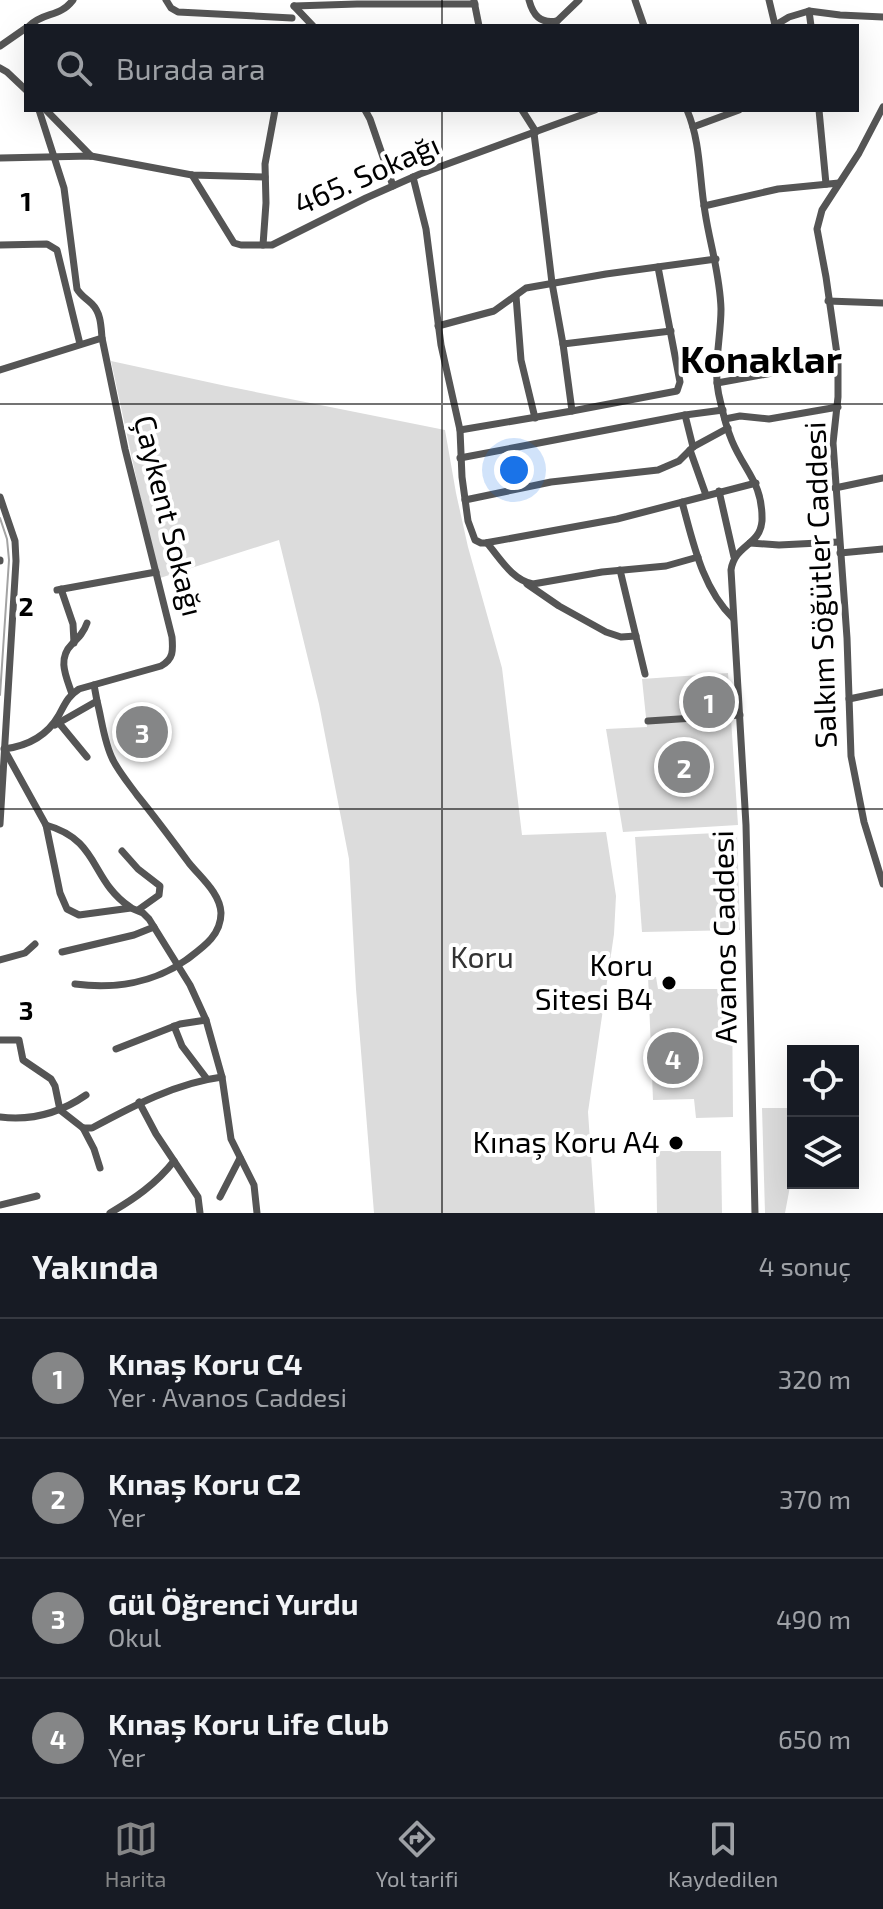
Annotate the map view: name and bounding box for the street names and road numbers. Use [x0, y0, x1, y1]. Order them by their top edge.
street label: 465. Sokağı [288, 125, 444, 221]
street label: Çaykent Sokağı [127, 411, 212, 620]
street label: Salkım Söğütler Caddesi [795, 421, 843, 749]
street label: Avanos Caddesi [703, 830, 743, 1044]

